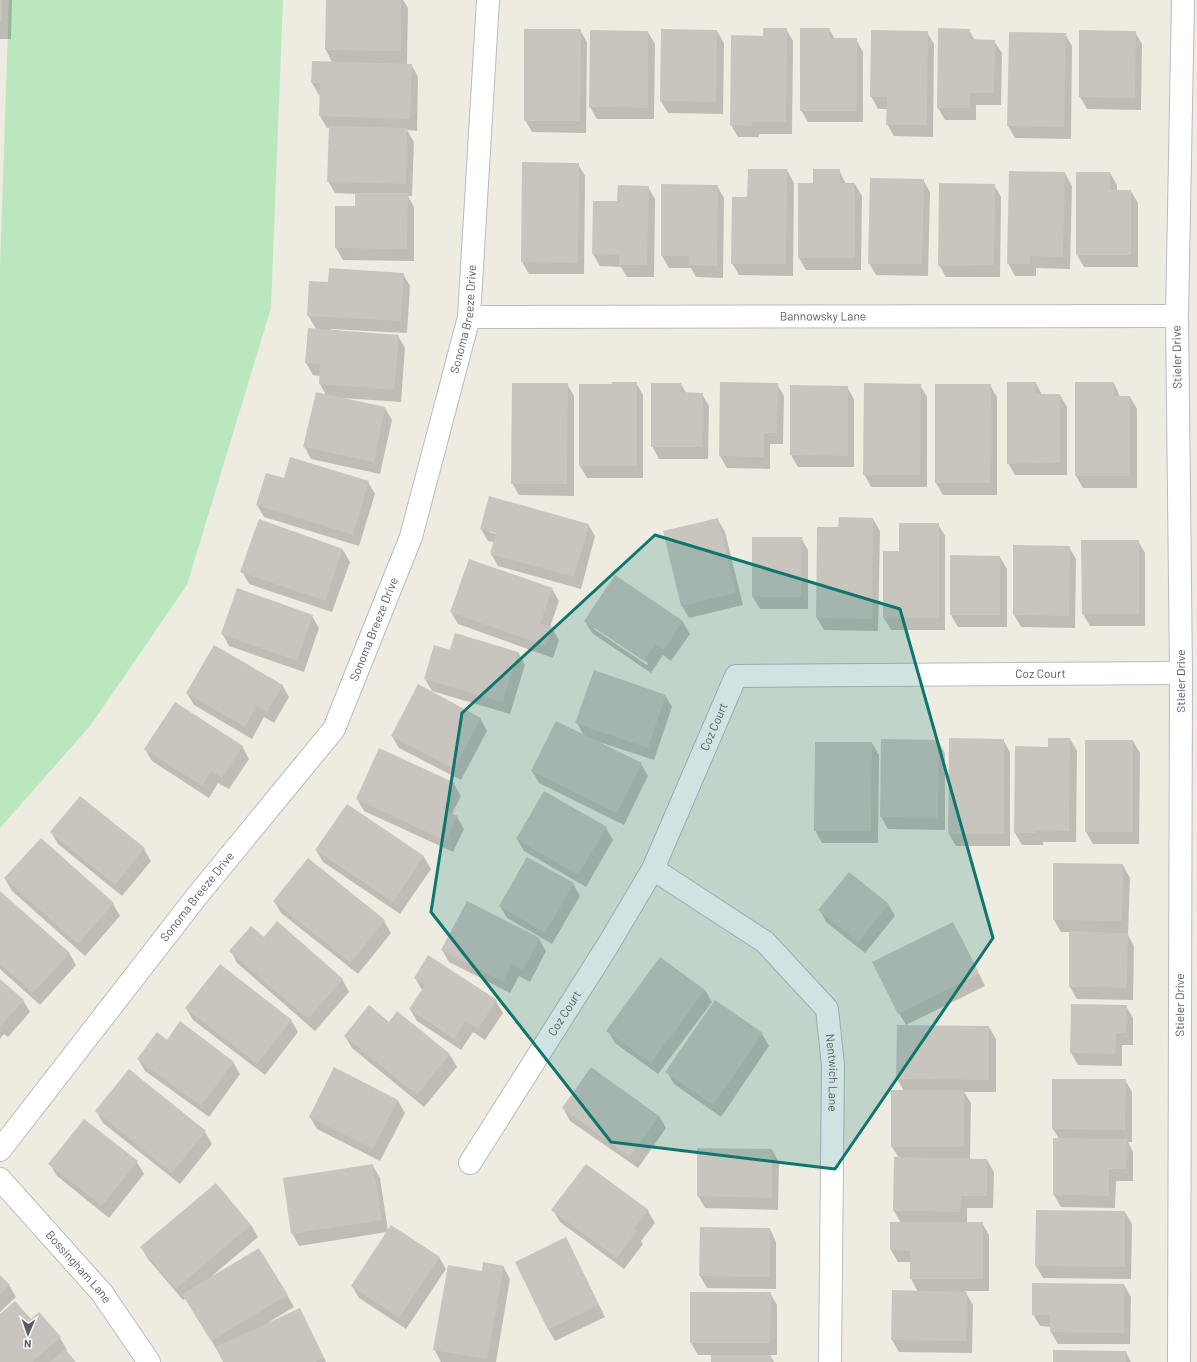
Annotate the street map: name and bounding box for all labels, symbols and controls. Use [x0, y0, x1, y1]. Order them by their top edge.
street label: Sonoma Breeze Drive [446, 264, 478, 375]
street label: Bannowsky Lane [780, 308, 866, 323]
street label: Stieler Drive [1168, 325, 1184, 389]
street label: Sonoma Breeze Drive [346, 575, 400, 683]
street label: Stieler Drive [1173, 649, 1187, 713]
street label: Coz Court [1015, 666, 1066, 680]
street label: Coz Court [697, 700, 730, 753]
street label: Sonoma Breeze Drive [157, 849, 236, 944]
street label: Stieler Drive [1172, 973, 1186, 1037]
street label: Coz Court [544, 988, 583, 1038]
street label: Nentwich Lane [824, 1033, 841, 1112]
street label: Bossingham Lane [43, 1227, 115, 1306]
north arrow [8, 1314, 48, 1354]
text: N [24, 1338, 32, 1351]

